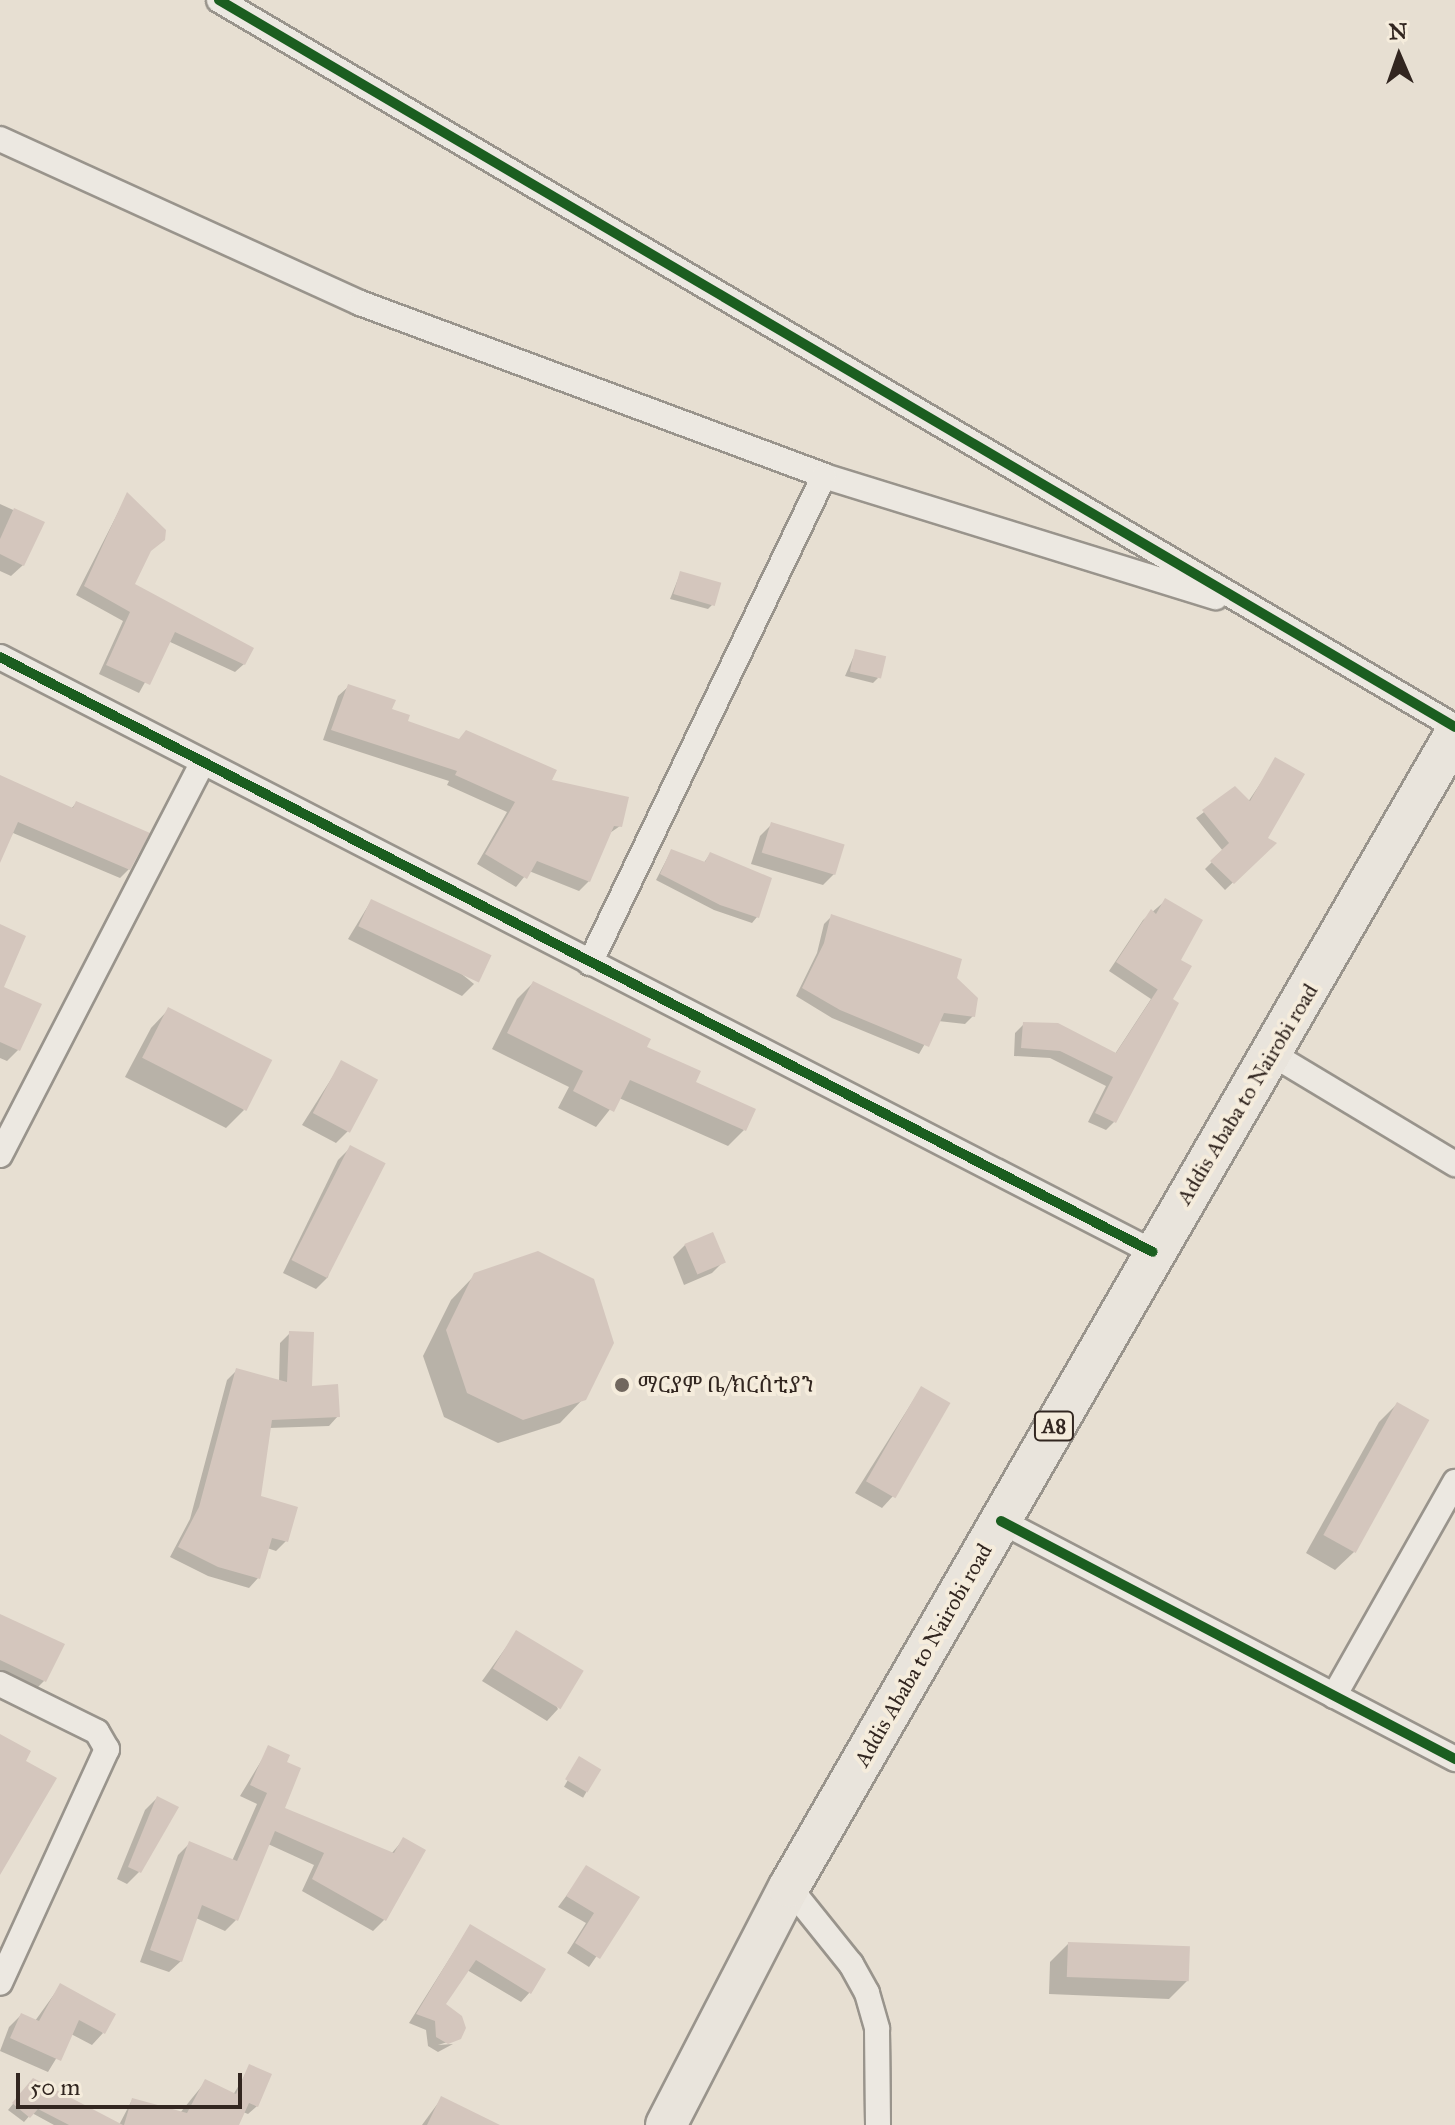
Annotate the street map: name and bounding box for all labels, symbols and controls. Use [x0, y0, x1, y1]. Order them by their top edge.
north arrow [1359, 16, 1439, 96]
text: N [1388, 18, 1408, 45]
street label: Addis Ababa to Nairobi road [1171, 979, 1323, 1209]
place label: ማርያም ቤ/ክርስቲያን [638, 1372, 814, 1398]
marker: ማርያም ቤ/ክርስቲያን [613, 1376, 631, 1394]
road number: A8 [1032, 1410, 1076, 1442]
street label: Addis Ababa to Nairobi road [848, 1539, 998, 1771]
scale bar [20, 2057, 246, 2107]
text: 50 m [30, 2072, 80, 2102]

